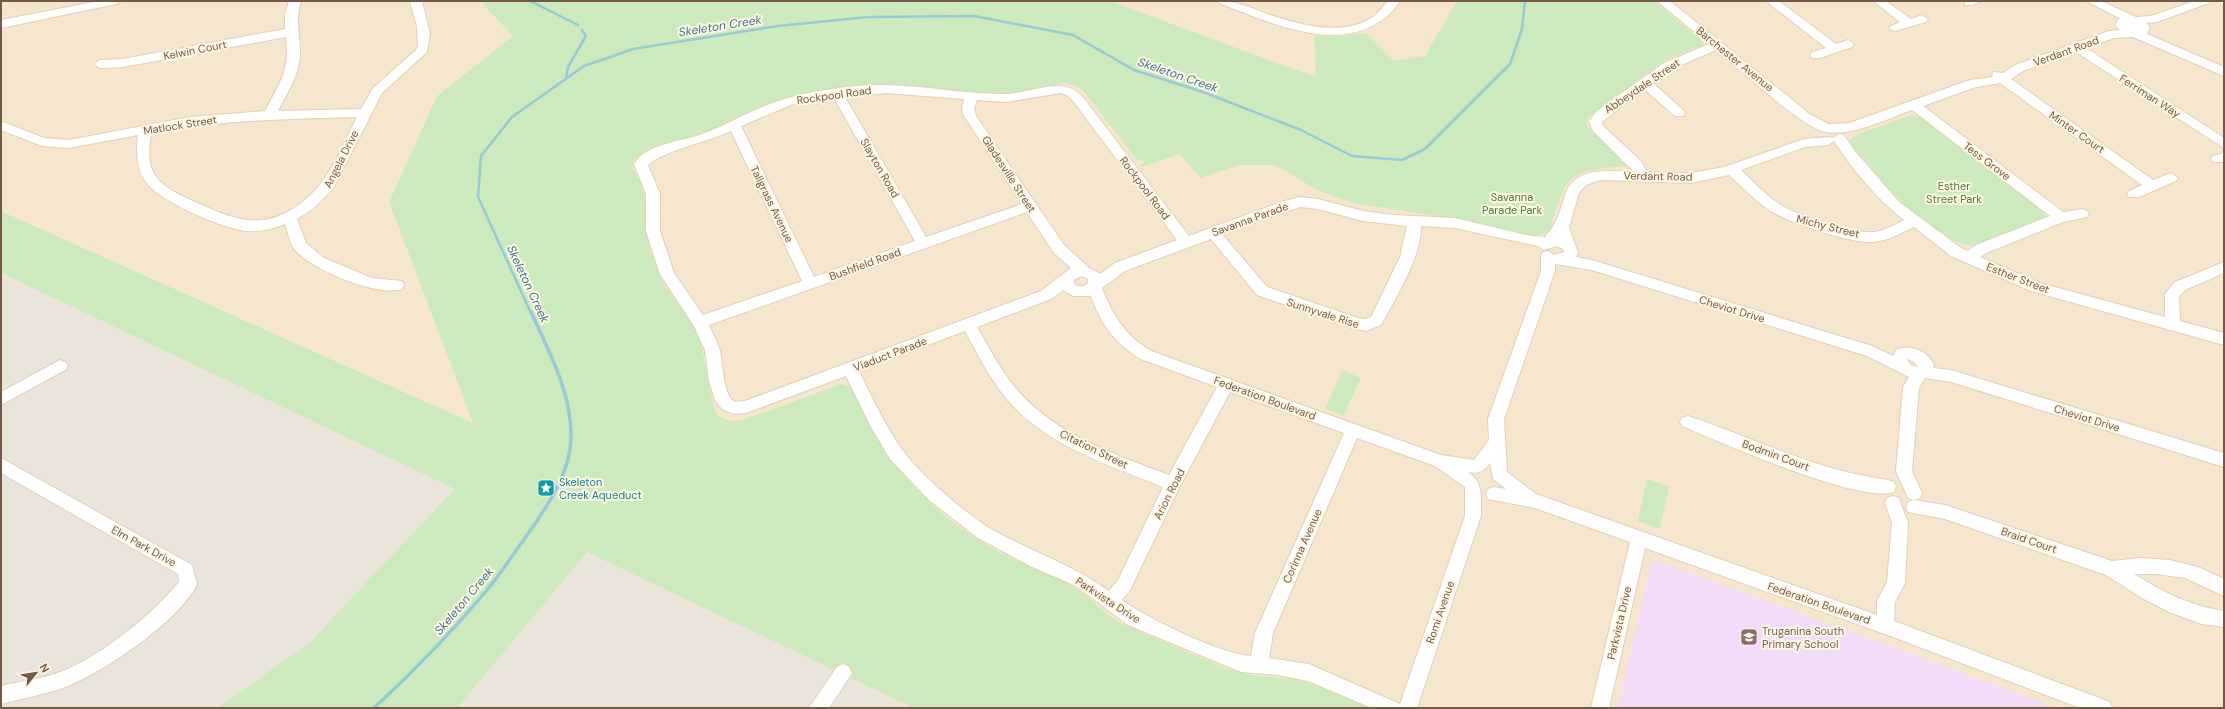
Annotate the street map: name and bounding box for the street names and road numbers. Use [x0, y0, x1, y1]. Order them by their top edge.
street label: Barchester Avenue [1694, 24, 1776, 94]
street label: Verdant Road [2031, 33, 2101, 69]
street label: Kelwin Court [162, 37, 228, 63]
street label: Abbeydale Street [1601, 55, 1683, 117]
street label: Ferriman Way [2117, 71, 2183, 121]
street label: Rockpool Road [796, 83, 872, 107]
street label: Minter Court [2046, 108, 2108, 156]
street label: Matlock Street [142, 112, 218, 138]
street label: Angela Drive [320, 128, 362, 190]
street label: Gladesville Street [979, 133, 1039, 215]
street label: Slayton Road [857, 136, 903, 200]
street label: Tess Grove [1961, 139, 2013, 183]
street label: Rockpool Road [1117, 154, 1173, 222]
street label: Tallgrass Avenue [747, 163, 797, 245]
street label: Verdant Road [1623, 168, 1693, 184]
street label: Savanna Parade [1210, 199, 1290, 239]
street label: Michy Street [1795, 211, 1861, 241]
street label: Bushfield Road [827, 245, 903, 283]
street label: Esther Street [1984, 260, 2052, 296]
street label: Cheviot Drive [1697, 292, 1767, 326]
street label: Sunnyvale Rise [1285, 295, 1361, 331]
street label: Viaduct Parade [851, 334, 929, 374]
street label: Federation Boulevard [1212, 373, 1318, 423]
street label: Cheviot Drive [2052, 401, 2122, 435]
street label: Citation Street [1057, 426, 1131, 472]
street label: Bodmin Court [1740, 436, 1812, 474]
street label: Arion Road [1150, 466, 1188, 522]
street label: Corinna Avenue [1279, 507, 1325, 585]
street label: Elm Park Drive [109, 522, 179, 570]
street label: Braid Court [1999, 524, 2059, 556]
street label: Parkvista Drive [1073, 574, 1143, 626]
street label: Romi Avenue [1423, 579, 1457, 645]
street label: Federation Boulevard [1766, 579, 1872, 627]
street label: Parkvista Drive [1604, 585, 1634, 661]

